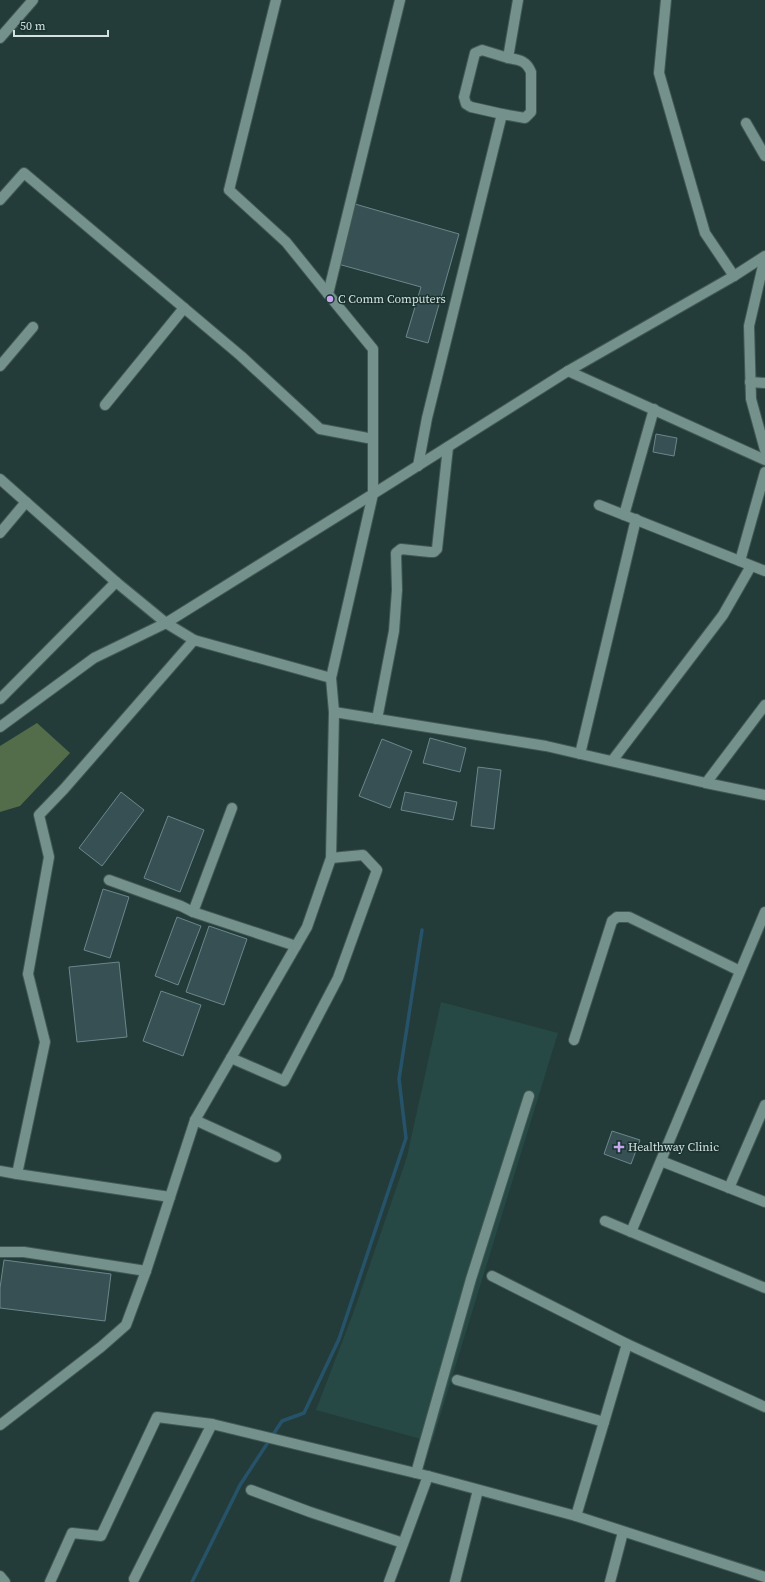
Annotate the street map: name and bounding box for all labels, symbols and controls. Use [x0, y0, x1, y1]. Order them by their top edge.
scale bar [14, 12, 108, 38]
text: 50 m [20, 18, 46, 34]
place label: C Comm Computers [338, 291, 446, 307]
marker: C Comm Computers [325, 294, 335, 304]
place label: Healthway Clinic [628, 1139, 719, 1155]
marker: Healthway Clinic [613, 1141, 625, 1153]

